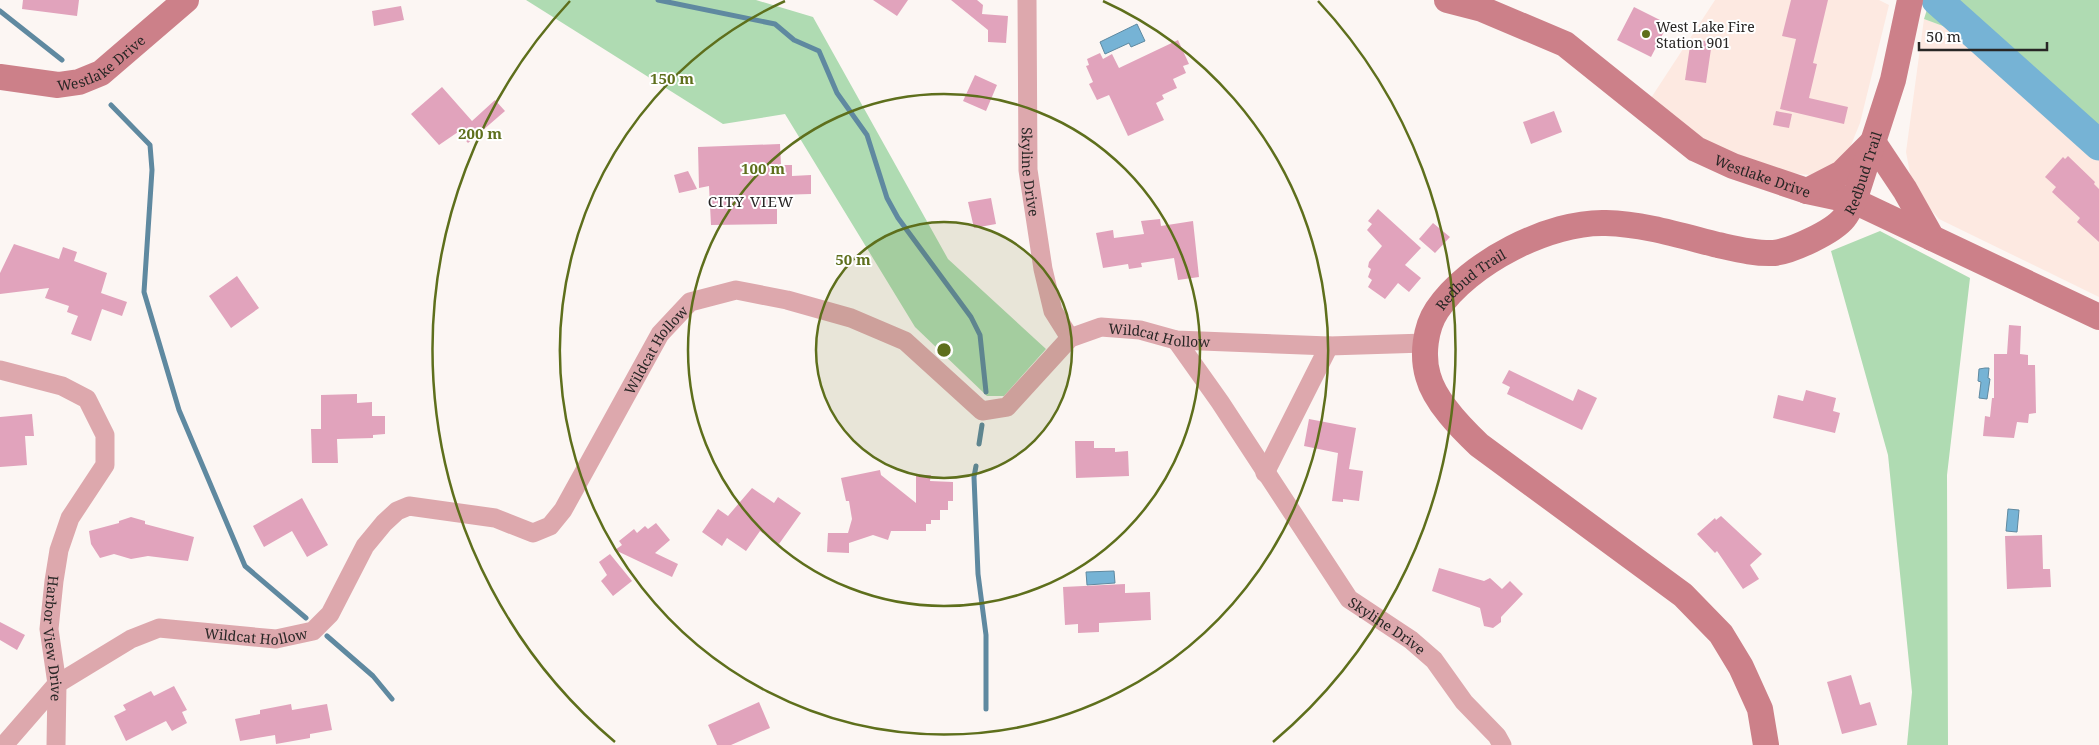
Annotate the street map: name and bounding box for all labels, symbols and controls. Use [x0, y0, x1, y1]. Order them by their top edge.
place label: West Lake Fire Station 901 [1656, 17, 1755, 52]
scale bar [1919, 20, 2046, 52]
text: 50 m [1926, 26, 1961, 46]
marker: West Lake Fire Station 901 [1640, 28, 1652, 40]
street label: Westlake Drive [56, 30, 149, 95]
text: 150 m [650, 68, 694, 88]
text: 200 m [458, 123, 502, 143]
street label: Skyline Drive [1018, 127, 1044, 218]
street label: Redbud Trail [1839, 128, 1886, 218]
street label: Westlake Drive [1712, 149, 1813, 201]
text: 100 m [741, 158, 785, 178]
district label: CITY VIEW [708, 191, 794, 211]
street label: Redbud Trail [1431, 244, 1509, 314]
text: 50 m [835, 249, 871, 269]
street label: Wildcat Hollow [619, 300, 692, 398]
street label: Wildcat Hollow [1108, 318, 1212, 351]
centre of rings [935, 341, 953, 359]
street label: Harbor View Drive [39, 575, 67, 701]
street label: Skyline Drive [1345, 592, 1430, 658]
street label: Wildcat Hollow [204, 623, 310, 649]

